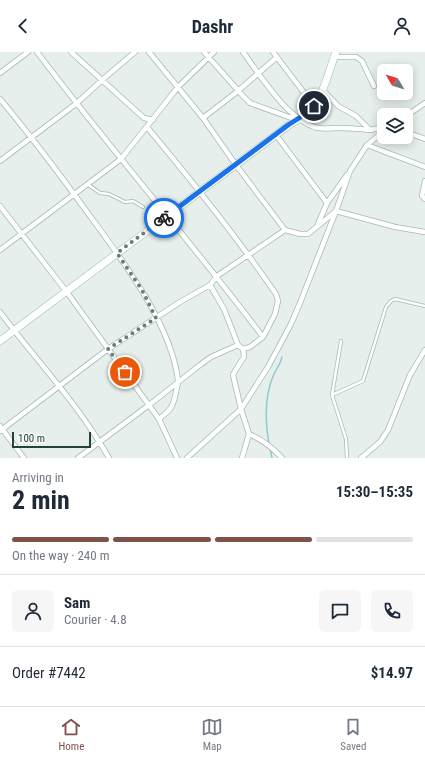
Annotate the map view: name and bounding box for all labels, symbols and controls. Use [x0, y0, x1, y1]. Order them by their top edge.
icon: back [12, 15, 34, 37]
icon: person [391, 15, 413, 37]
text: Dashr [192, 16, 233, 37]
north arrow [377, 64, 413, 100]
map controls [377, 64, 413, 144]
pin [297, 89, 331, 123]
icon: home [303, 95, 325, 117]
button: layers [377, 108, 413, 144]
courier [144, 198, 184, 238]
icon: bike [153, 207, 175, 229]
pin [108, 355, 142, 389]
icon: bag [114, 361, 136, 383]
scale bar [12, 430, 91, 449]
text: 100 m [18, 432, 45, 445]
text: Arriving in [12, 470, 64, 485]
text: 15:30–15:35 [336, 483, 413, 501]
text: 2 min [12, 485, 70, 515]
text: On the way · 240 m [12, 548, 109, 563]
button: person [12, 590, 54, 632]
button: chat [319, 590, 361, 632]
button: phone [371, 590, 413, 632]
text: Sam [64, 594, 90, 612]
text: Courier · 4.8 [64, 612, 127, 627]
text: Order #7442 [12, 664, 86, 682]
text: $14.97 [371, 664, 413, 682]
tab: Home [59, 716, 84, 753]
tab: Map [201, 716, 223, 753]
tab: Saved [340, 716, 366, 753]

